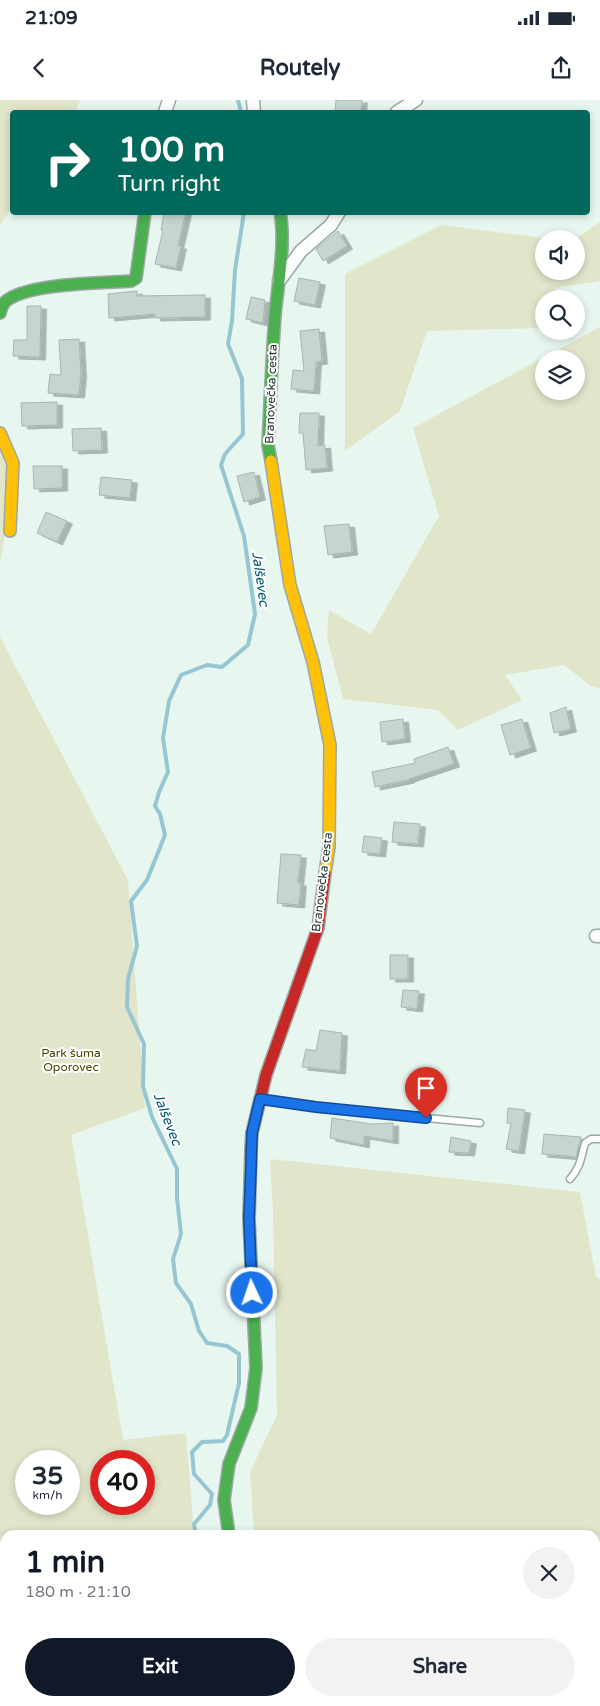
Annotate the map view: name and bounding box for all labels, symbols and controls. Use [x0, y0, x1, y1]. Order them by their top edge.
text: 21:09 [25, 7, 78, 29]
icon: back [25, 54, 53, 82]
icon: share [547, 54, 575, 82]
text: Routely [260, 55, 340, 81]
text: 100 m [118, 129, 225, 171]
icon: right [35, 130, 100, 195]
text: Turn right [118, 171, 220, 197]
map controls [535, 230, 585, 400]
button: sound [535, 230, 585, 280]
button: search [535, 290, 585, 340]
street label: Branovečka cesta [262, 344, 280, 444]
button: layers [535, 350, 585, 400]
water label: Jalševec [248, 551, 273, 609]
street label: Branovečka cesta [309, 832, 335, 932]
park label: Park šuma Oporovec [41, 1046, 101, 1074]
pin [405, 1067, 447, 1118]
icon: arrive [412, 1074, 440, 1102]
water label: Jalševec [150, 1090, 186, 1149]
position arrow [225, 1266, 277, 1318]
speed limit sign: 40 [90, 1450, 155, 1515]
text: 35 [32, 1461, 63, 1491]
text: km/h [32, 1488, 63, 1502]
text: 1 min [25, 1544, 105, 1581]
button: close [523, 1547, 575, 1599]
text: 180 m · 21:10 [25, 1582, 131, 1602]
button: Exit [25, 1638, 295, 1696]
button: Share [305, 1638, 575, 1696]

